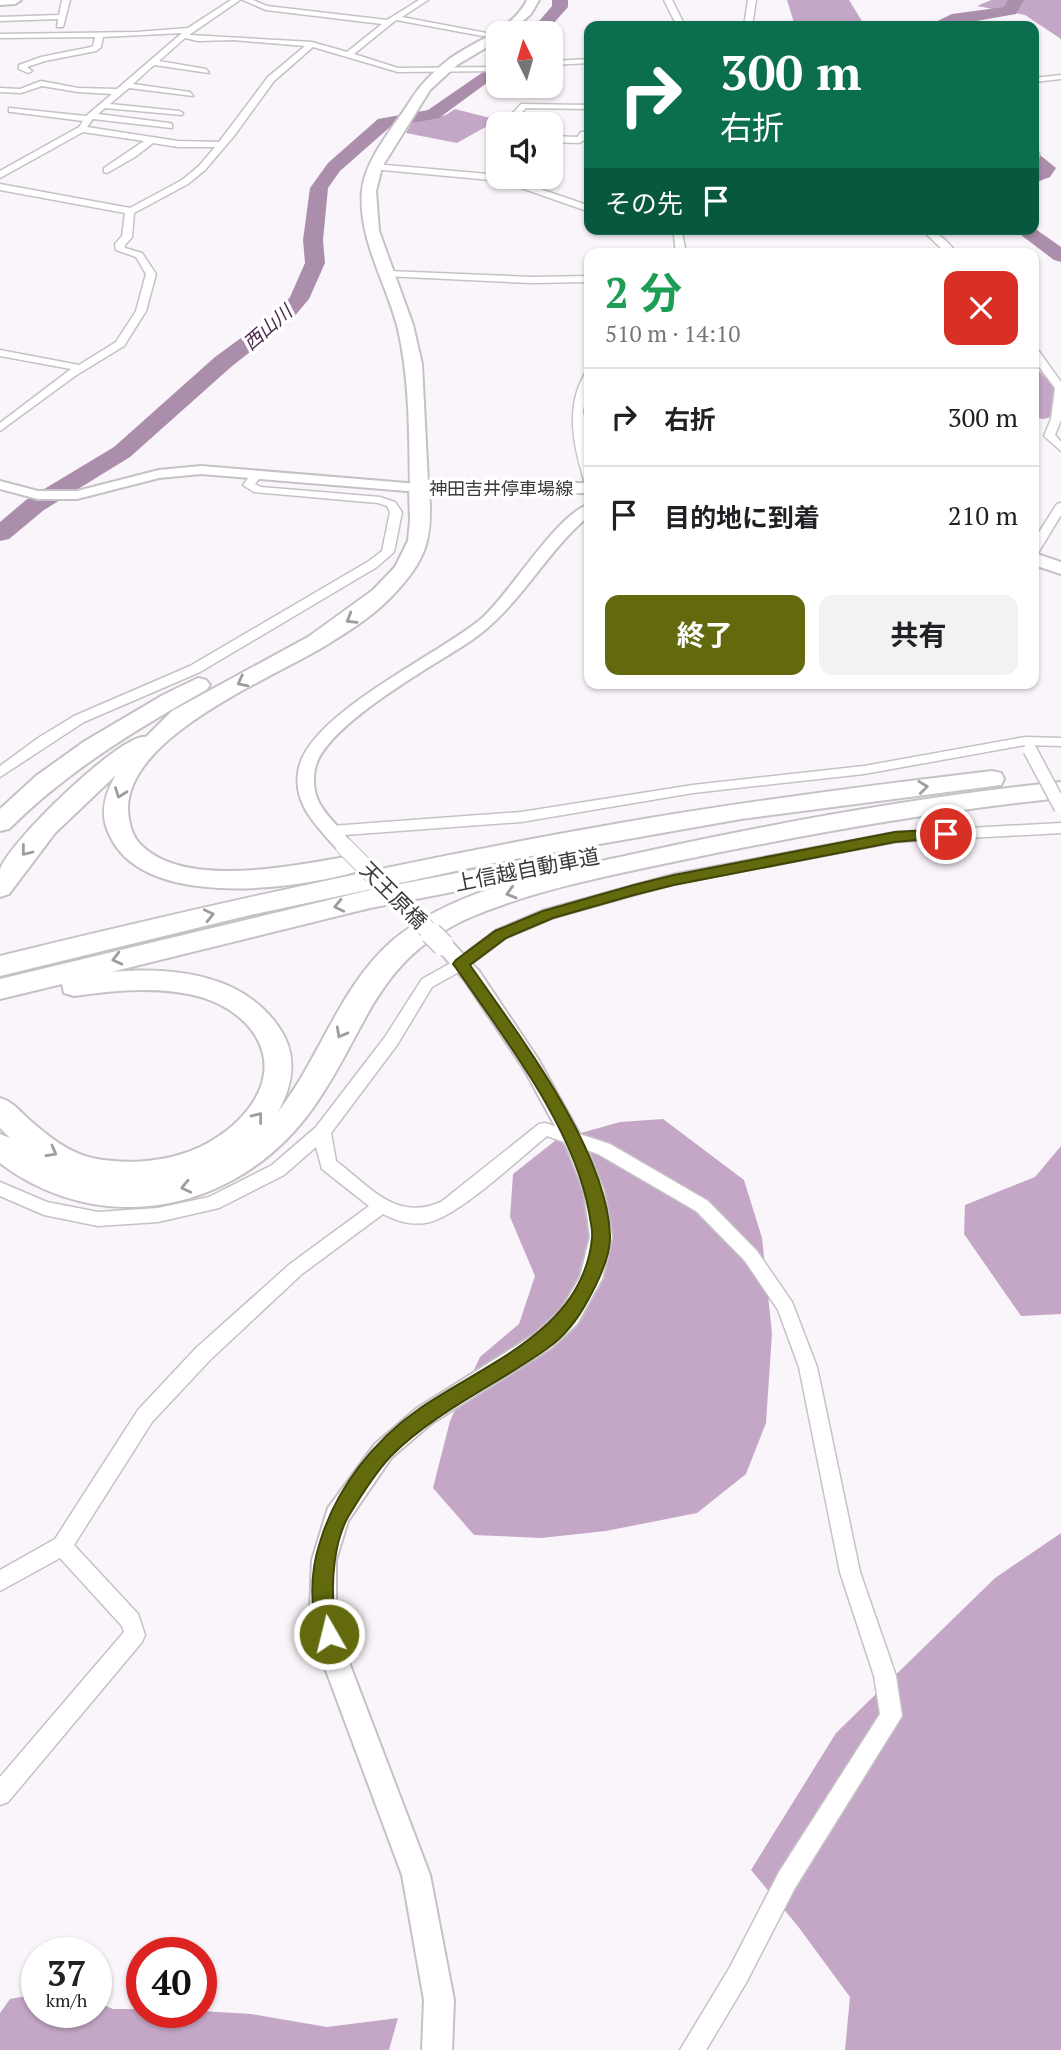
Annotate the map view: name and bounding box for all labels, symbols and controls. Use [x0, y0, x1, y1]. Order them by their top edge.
north arrow [486, 21, 564, 98]
map controls [486, 21, 563, 189]
text: 300 m [720, 39, 862, 104]
icon: right [605, 49, 696, 140]
text: 右折 [720, 106, 784, 148]
button: sound [486, 112, 563, 189]
icon: arrive [697, 182, 735, 220]
text: その先 [605, 186, 683, 220]
text: 2 分 [605, 264, 682, 320]
button: close [944, 271, 1018, 345]
water label: 西山川 [237, 298, 298, 355]
text: 510 m · 14:10 [605, 318, 740, 349]
icon: right [605, 398, 643, 436]
text: 300 m [948, 400, 1018, 434]
text: 右折 [664, 402, 716, 436]
street label: 神田吉井停車場線 [429, 476, 573, 500]
icon: arrive [605, 496, 643, 534]
text: 210 m [948, 498, 1018, 532]
text: 目的地に到着 [664, 500, 820, 534]
button: 終了 [605, 595, 805, 675]
button: 共有 [819, 595, 1018, 675]
one-way arrow [346, 610, 359, 623]
one-way arrow [237, 673, 249, 687]
one-way arrow [917, 779, 929, 794]
one-way arrow [115, 786, 129, 798]
pin [916, 804, 976, 864]
icon: arrive [927, 815, 965, 853]
street label: 上信越自動車道 [452, 841, 602, 897]
one-way arrow [22, 844, 35, 856]
street label: 天王原橋 [354, 855, 434, 935]
one-way arrow [505, 885, 517, 900]
one-way arrow [333, 898, 345, 913]
one-way arrow [203, 908, 215, 923]
one-way arrow [111, 951, 123, 965]
one-way arrow [336, 1025, 349, 1038]
one-way arrow [249, 1112, 262, 1124]
one-way arrow [44, 1144, 57, 1157]
one-way arrow [180, 1179, 192, 1194]
position arrow [292, 1597, 366, 1671]
speed limit sign: 40 [126, 1937, 217, 2028]
text: 37 [47, 1950, 86, 1996]
text: km/h [46, 1988, 87, 2012]

